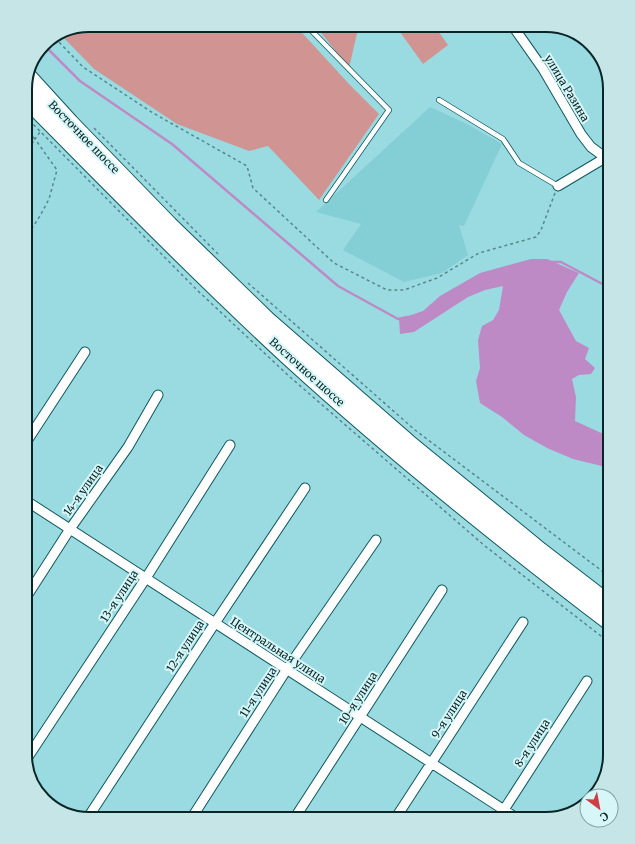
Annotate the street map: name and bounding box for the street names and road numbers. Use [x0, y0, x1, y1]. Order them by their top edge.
street label: улица Разина [542, 52, 593, 124]
street label: Восточное шоссе [46, 98, 123, 177]
street label: Восточное шоссе [267, 335, 348, 410]
street label: 14-я улица [60, 462, 106, 518]
street label: 13-я улица [97, 567, 141, 625]
street label: Центральная улица [228, 614, 328, 686]
street label: 12-я улица [163, 617, 207, 675]
street label: 11-я улица [237, 664, 279, 720]
street label: 10-я улица [336, 669, 380, 727]
street label: 9-я улица [428, 687, 470, 741]
street label: 8-я улица [511, 716, 553, 770]

